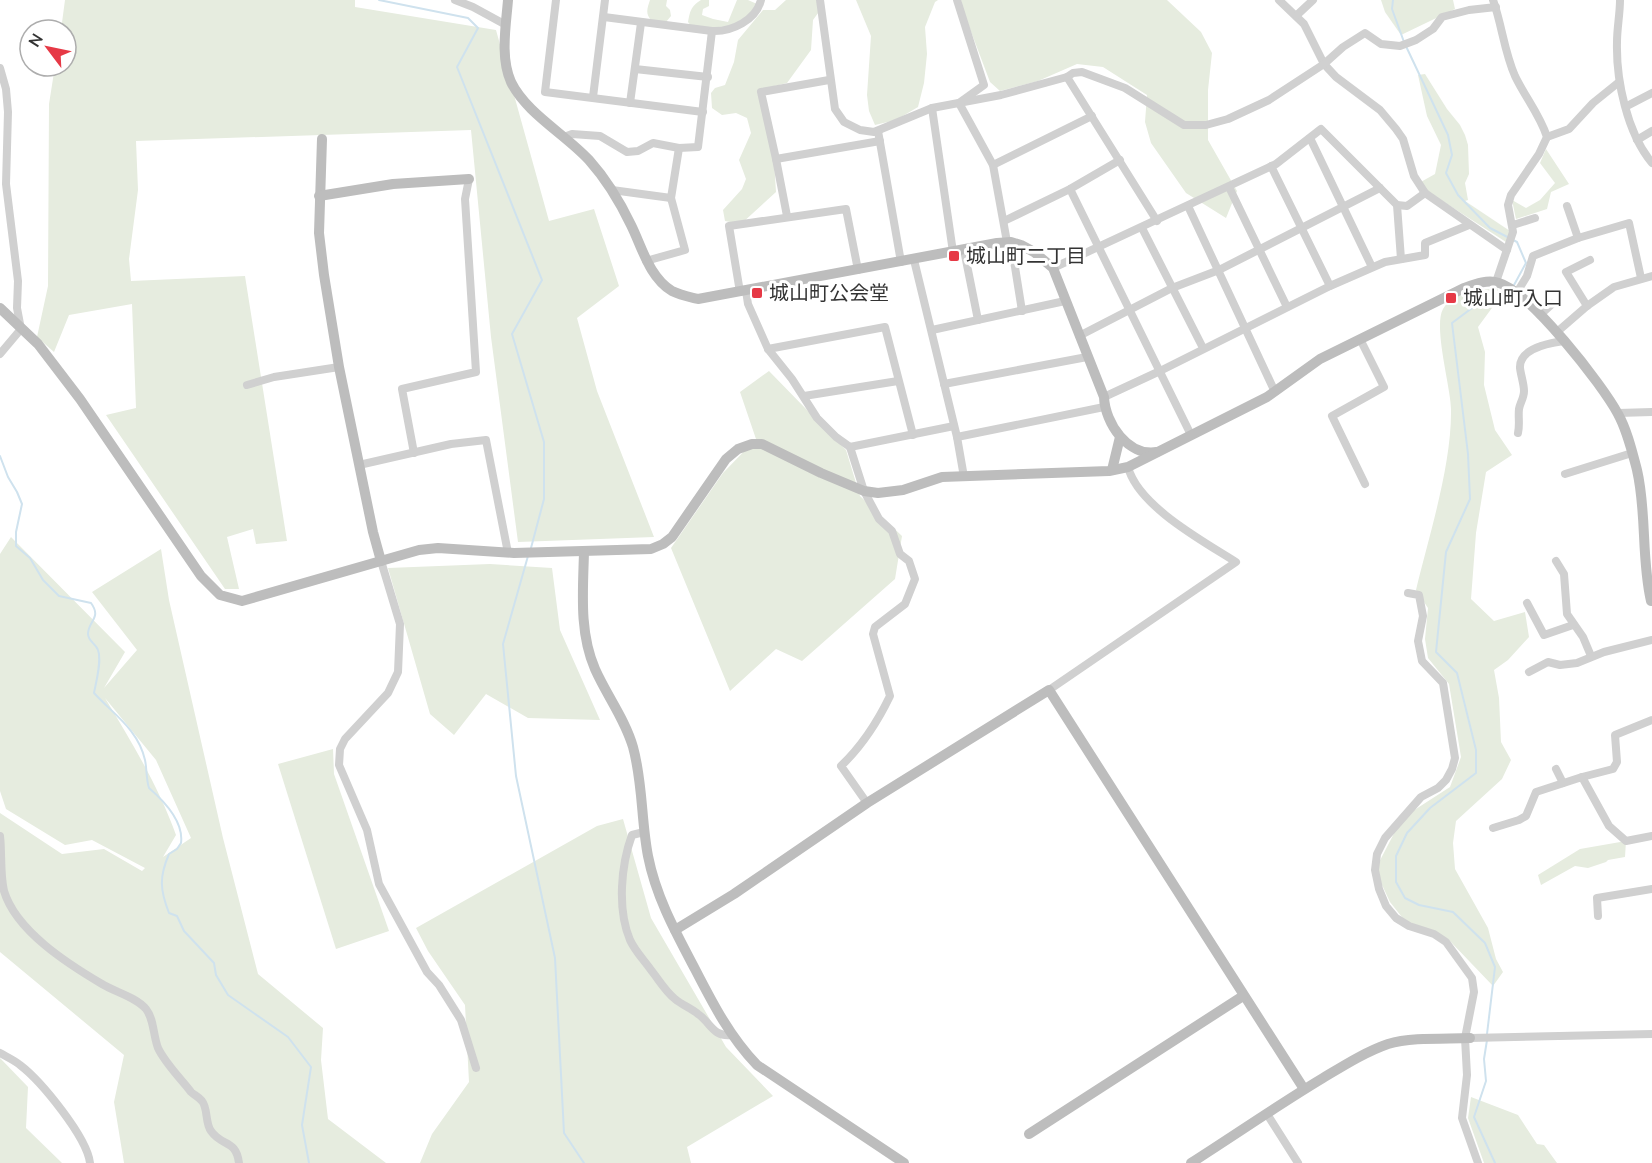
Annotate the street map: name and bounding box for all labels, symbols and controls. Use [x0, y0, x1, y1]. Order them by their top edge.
north arrow [18, 18, 78, 78]
text: N [24, 30, 49, 51]
place label: 城山町二丁目 [966, 243, 1086, 270]
marker: 城山町二丁目 [947, 249, 961, 263]
place label: 城山町公会堂 [769, 280, 889, 307]
place label: 城山町入口 [1463, 285, 1563, 312]
marker: 城山町公会堂 [750, 286, 764, 300]
marker: 城山町入口 [1444, 291, 1458, 305]

